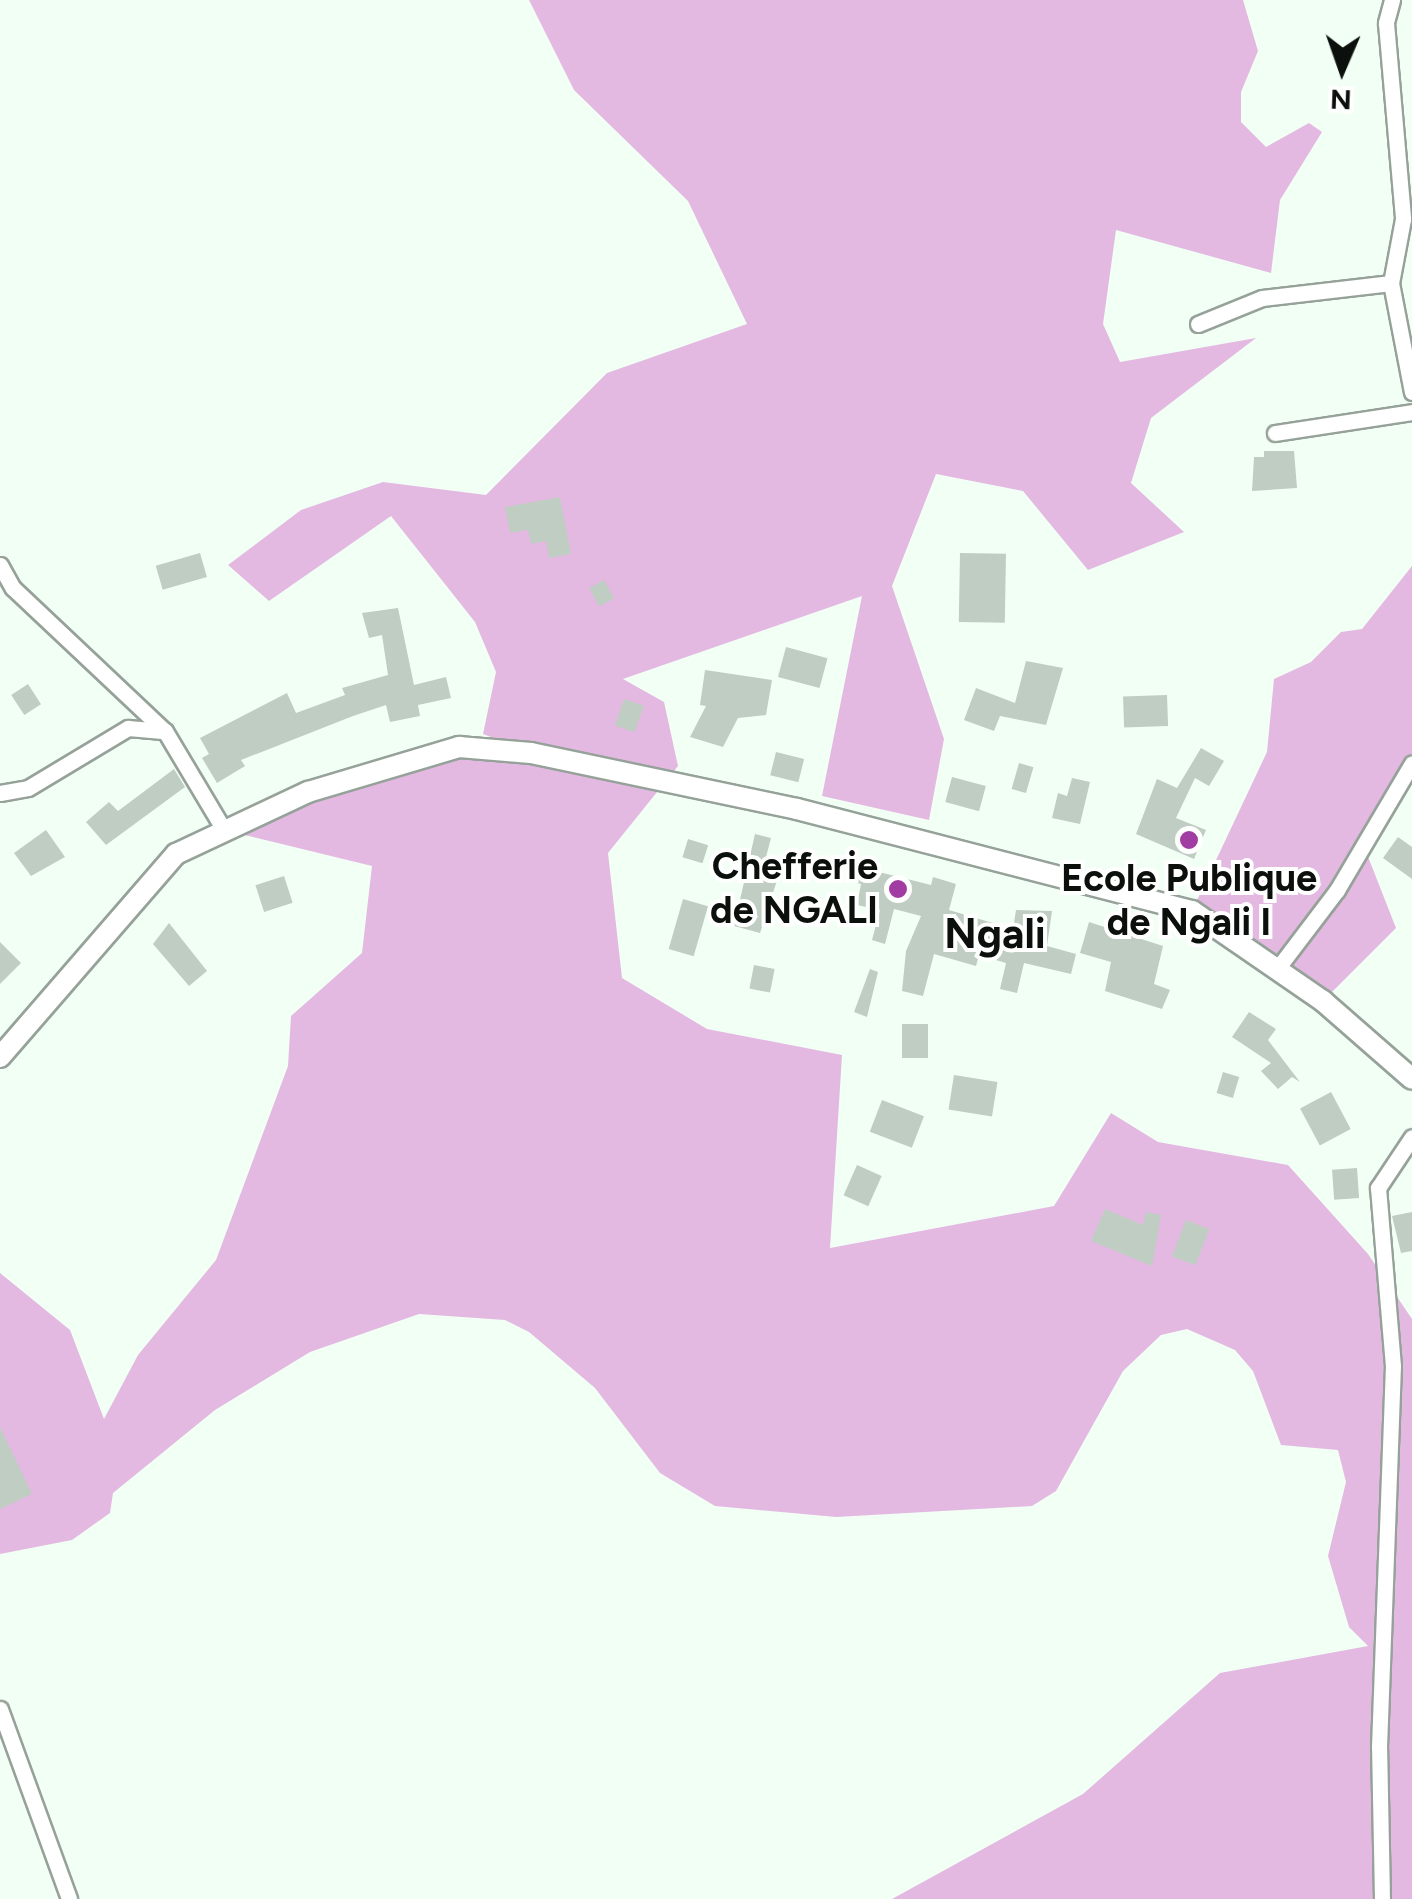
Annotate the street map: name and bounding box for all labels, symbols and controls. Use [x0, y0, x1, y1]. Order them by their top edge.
north arrow [1292, 20, 1392, 120]
text: N [1330, 83, 1352, 117]
marker: Ecole Publique de Ngali I [1178, 829, 1200, 851]
place label: Chefferie de NGALI [710, 844, 878, 934]
place label: Ecole Publique de Ngali I [1061, 856, 1317, 946]
marker: Chefferie de NGALI [887, 878, 909, 900]
district label: Ngali [944, 909, 1046, 959]

